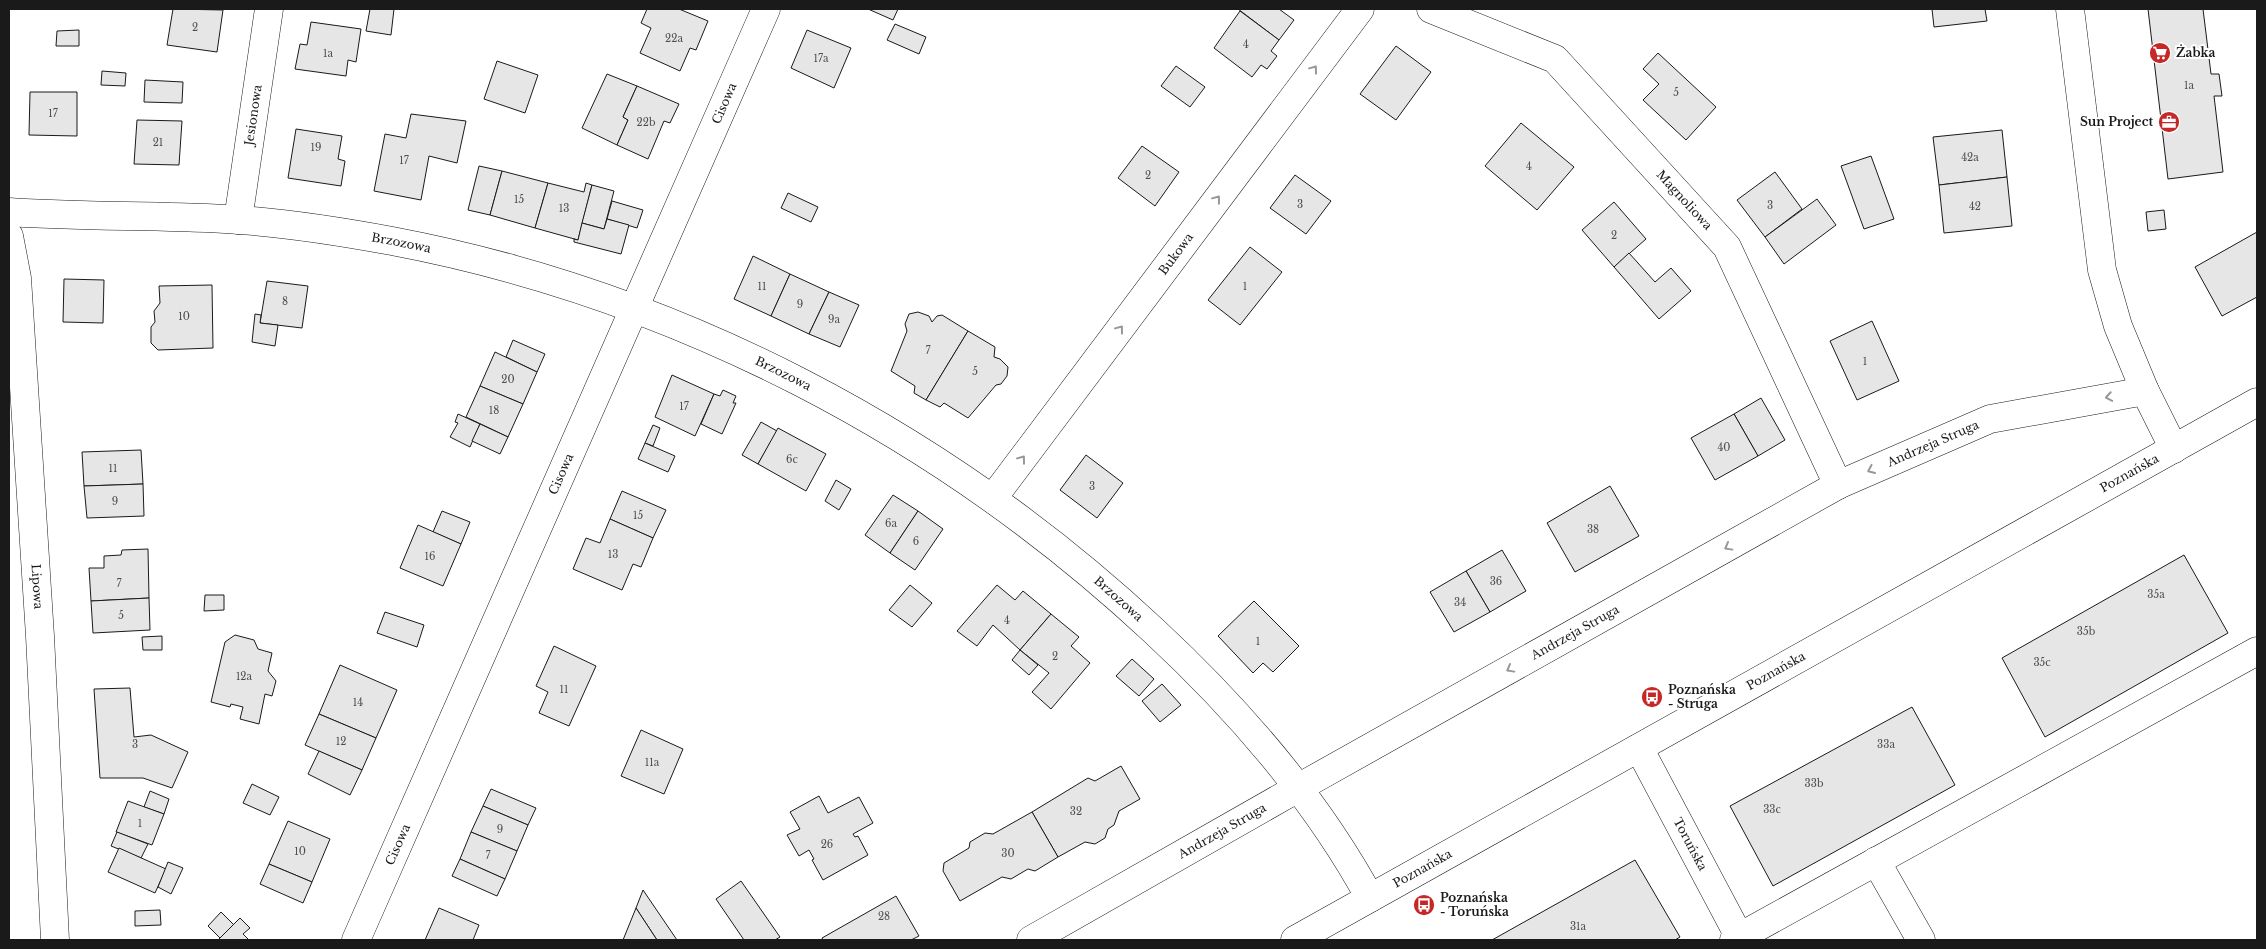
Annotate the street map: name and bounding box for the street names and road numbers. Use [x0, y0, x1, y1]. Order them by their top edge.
street label: Cisowa [708, 80, 740, 126]
street label: Jesionowa [241, 83, 265, 148]
street label: Magnoliowa [1653, 167, 1716, 233]
street label: Brzozowa [370, 229, 433, 256]
street label: Bukowa [1155, 230, 1196, 278]
street label: Brzozowa [753, 353, 814, 394]
street label: Andrzeja Struga [1884, 417, 1981, 470]
street label: Poznańska [2097, 450, 2162, 495]
street label: Cisowa [545, 451, 576, 497]
street label: Lipowa [28, 563, 46, 610]
street label: Brzozowa [1091, 573, 1147, 624]
street label: Andrzeja Struga [1527, 601, 1622, 663]
street label: Poznańska [1744, 648, 1808, 693]
street label: Andrzeja Struga [1175, 800, 1269, 862]
street label: Toruńska [1670, 815, 1711, 873]
street label: Cisowa [382, 821, 413, 868]
street label: Poznańska [1390, 846, 1455, 891]

